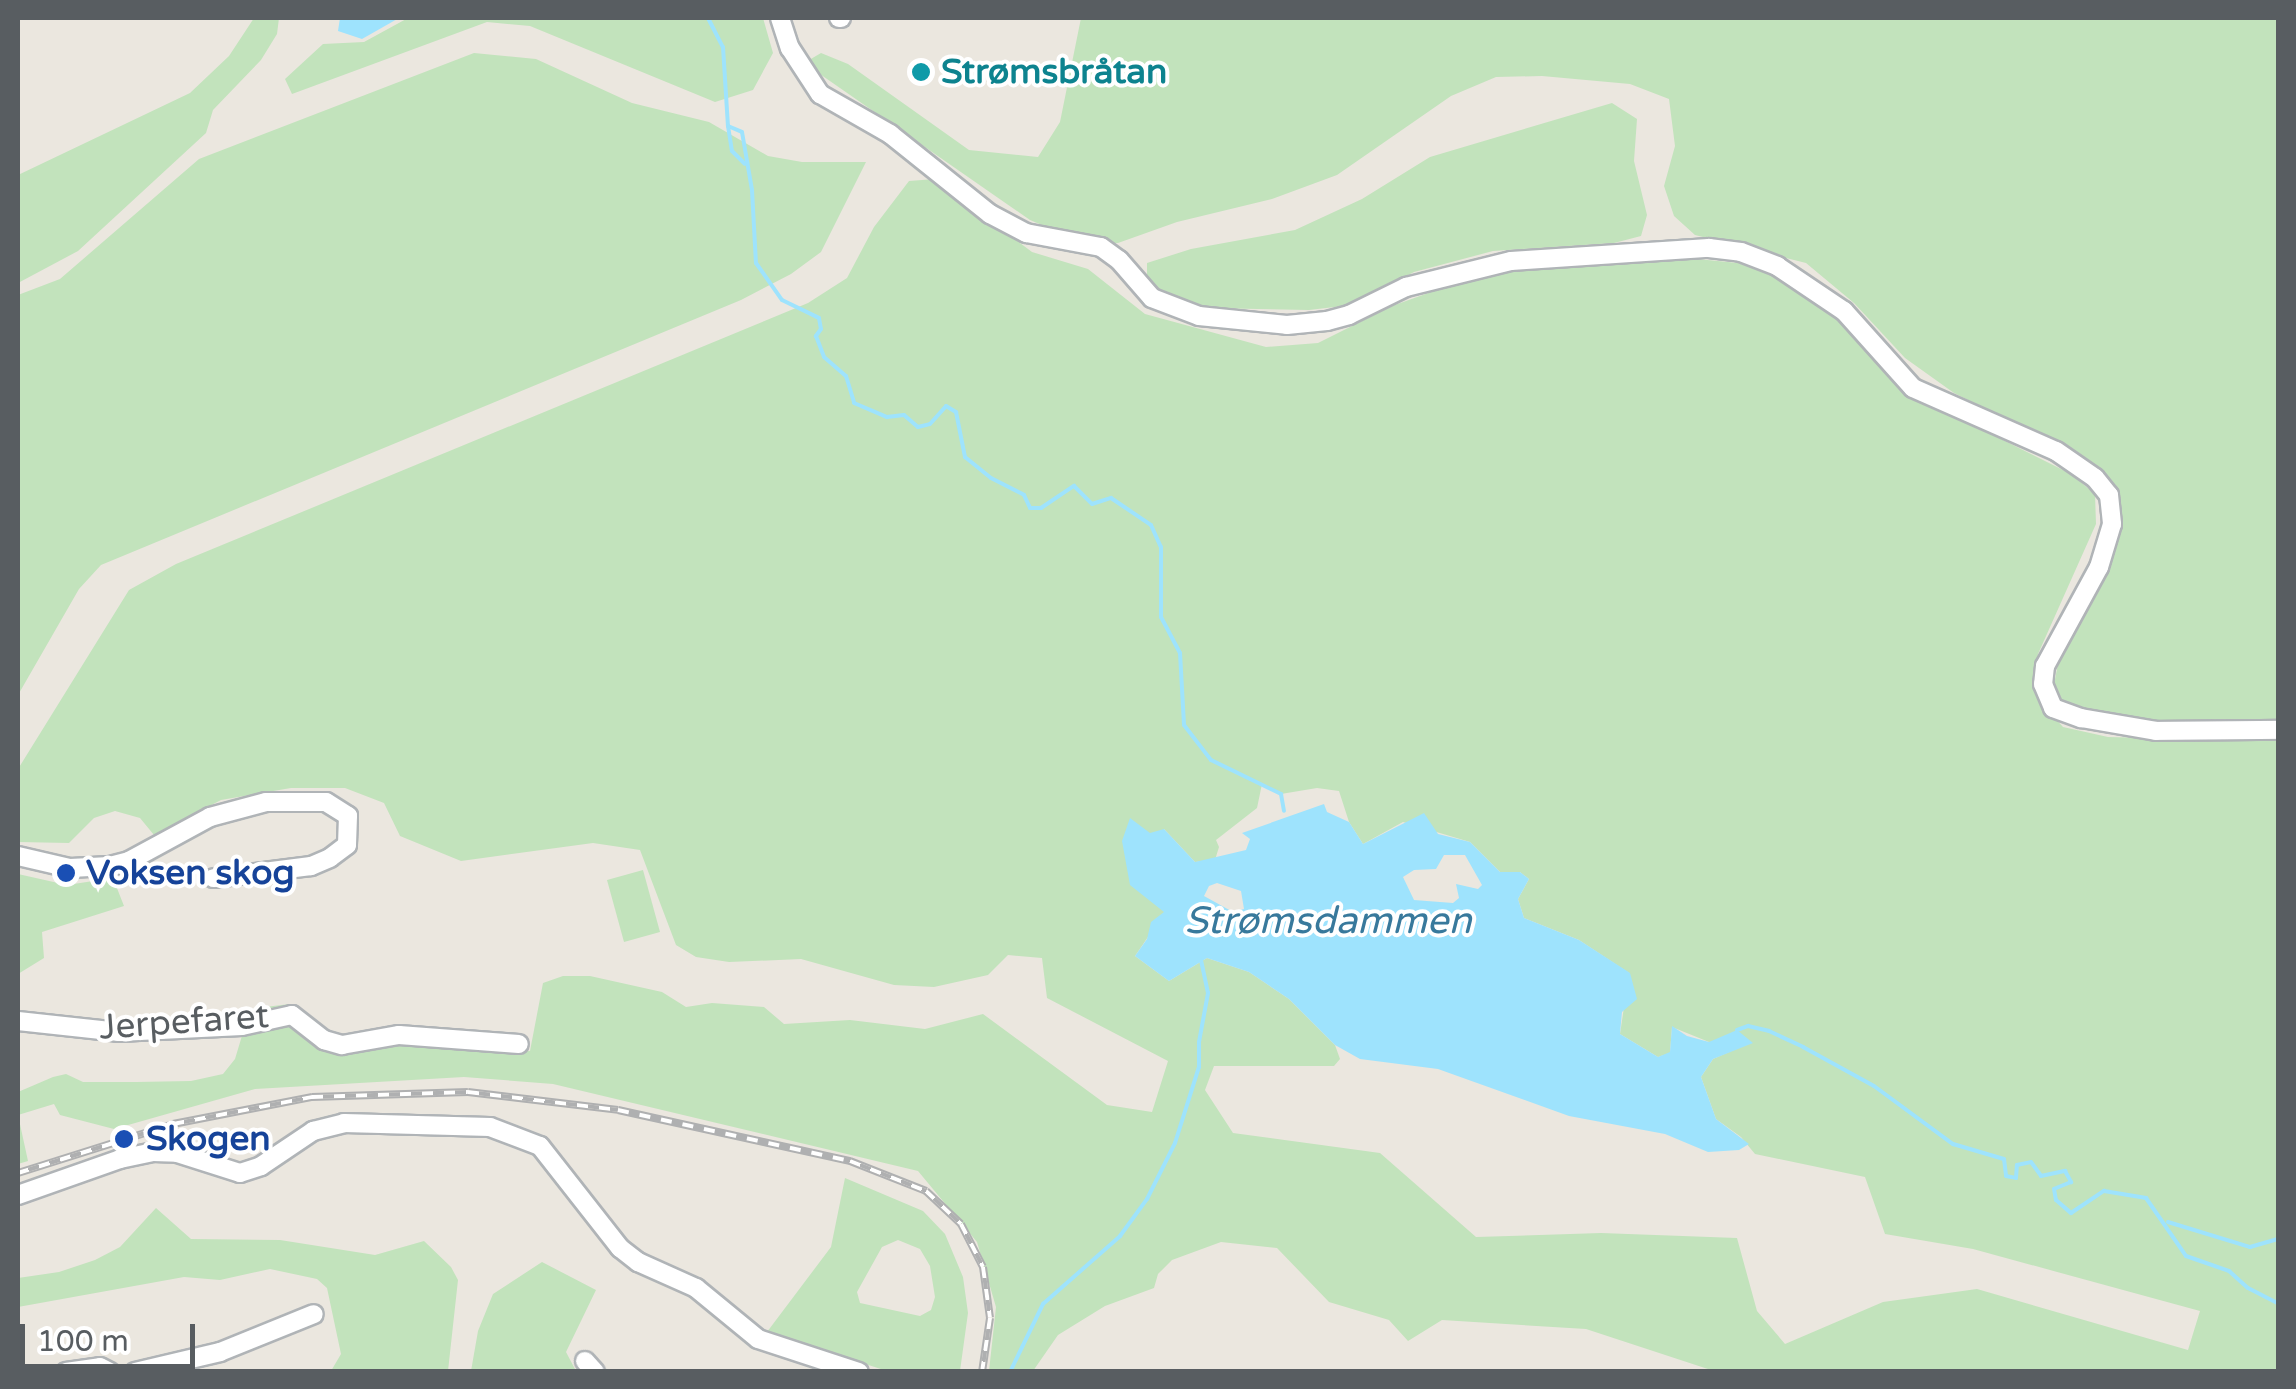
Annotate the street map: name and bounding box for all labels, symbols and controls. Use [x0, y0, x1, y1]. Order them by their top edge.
place label: Strømsbråtan [941, 51, 1167, 93]
marker: Strømsbråtan [910, 61, 932, 83]
place label: Voksen skog [86, 852, 294, 894]
marker: Voksen skog [55, 862, 77, 884]
water label: Strømsdammen [1184, 899, 1472, 945]
street label: Jerpefaret [98, 995, 270, 1049]
place label: Skogen [146, 1118, 271, 1160]
marker: Skogen [111, 1126, 137, 1152]
scale bar [25, 1304, 200, 1366]
text: 100 m [37, 1323, 129, 1360]

